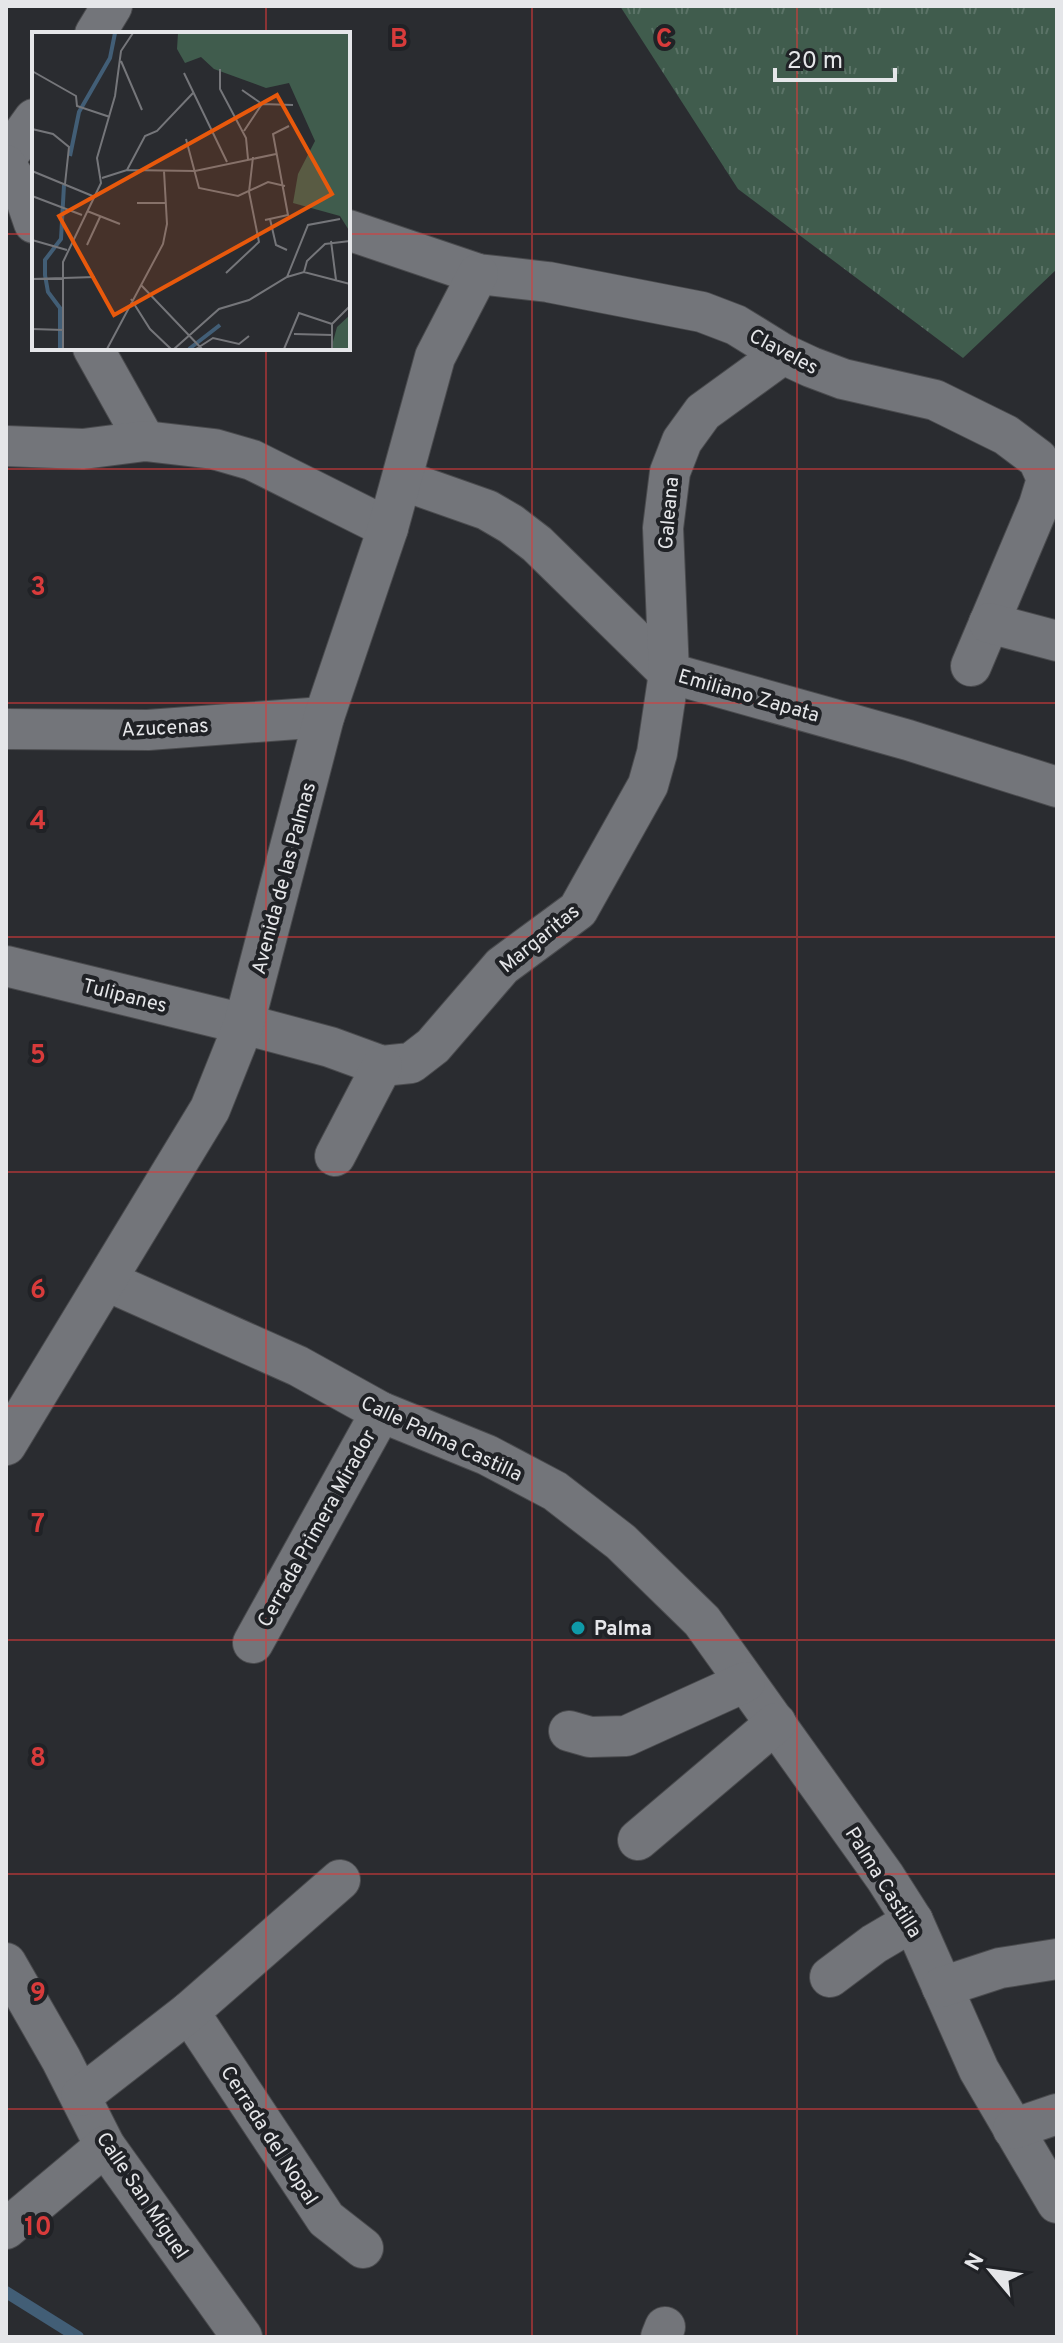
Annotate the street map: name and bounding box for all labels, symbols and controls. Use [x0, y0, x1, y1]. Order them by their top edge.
text: B [390, 24, 408, 57]
text: C [656, 24, 672, 57]
inset map [32, 32, 350, 350]
scale bar [775, 32, 895, 82]
text: 20 m [787, 47, 843, 77]
street label: Claveles [744, 324, 822, 382]
street label: Galeana [654, 476, 686, 551]
text: 3 [30, 572, 46, 605]
street label: Emiliano Zapata [675, 664, 822, 730]
street label: Azucenas [121, 714, 209, 744]
street label: Avenida de las Palmas [247, 780, 323, 977]
text: 4 [30, 806, 46, 839]
street label: Margaritas [495, 899, 586, 980]
street label: Tulipanes [79, 974, 170, 1020]
text: 5 [30, 1040, 46, 1073]
text: 6 [30, 1275, 46, 1308]
street label: Calle Palma Castilla [356, 1391, 526, 1489]
street label: Cerrada Primera Mirador [253, 1425, 383, 1632]
text: 7 [31, 1509, 45, 1542]
place label: Palma [594, 1617, 652, 1643]
marker: Palma [569, 1619, 587, 1637]
text: 8 [30, 1743, 46, 1776]
street label: Palma Castilla [838, 1823, 927, 1943]
text: 9 [30, 1978, 46, 2011]
street label: Cerrada del Nopal [214, 2062, 323, 2211]
street label: Calle San Miguel [89, 2128, 193, 2265]
text: 10 [24, 2212, 52, 2245]
north arrow [951, 2231, 1031, 2311]
text: N [960, 2249, 991, 2276]

